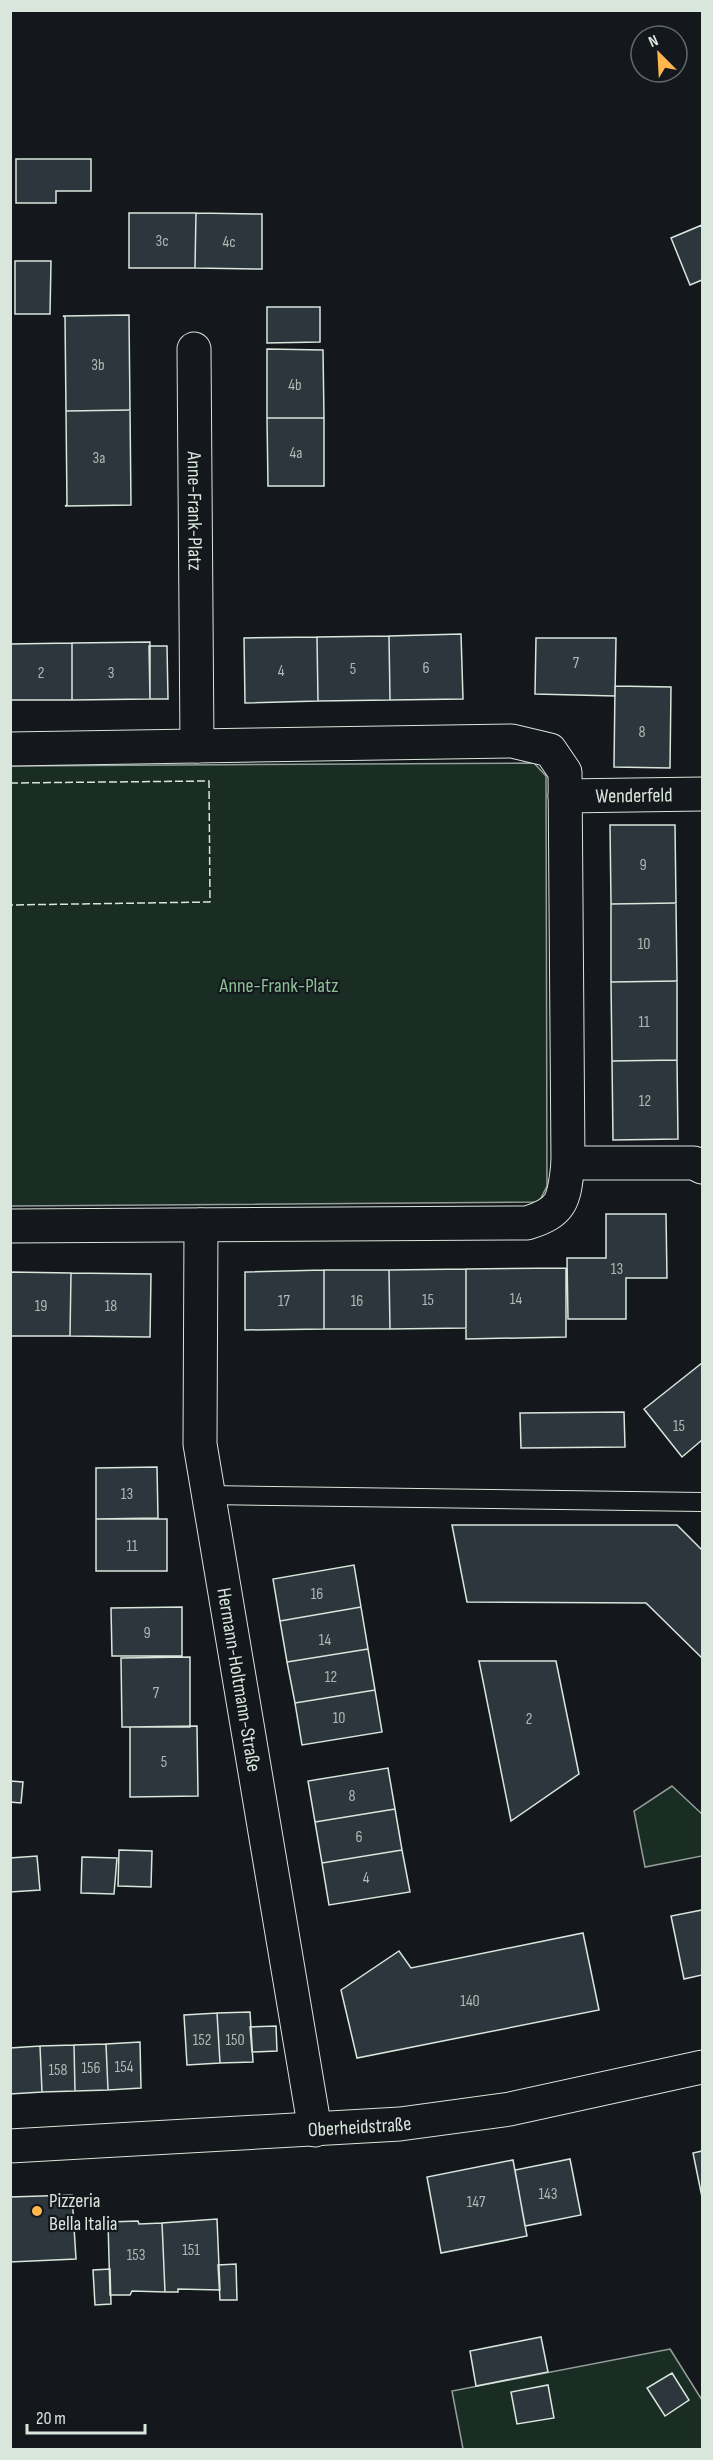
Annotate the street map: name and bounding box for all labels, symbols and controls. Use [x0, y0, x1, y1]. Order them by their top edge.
north arrow [629, 24, 689, 84]
text: N [646, 31, 661, 52]
house number: 3c [155, 232, 169, 251]
house number: 4c [222, 233, 236, 252]
house number: 3b [91, 356, 105, 375]
house number: 4b [288, 376, 302, 395]
house number: 4a [290, 444, 302, 463]
house number: 3a [93, 449, 105, 468]
street label: Anne-Frank-Platz [182, 450, 207, 571]
house number: 7 [573, 654, 580, 673]
house number: 6 [422, 659, 430, 678]
house number: 5 [350, 660, 356, 679]
house number: 4 [278, 662, 285, 681]
house number: 2 [38, 664, 44, 683]
house number: 3 [108, 664, 114, 683]
house number: 8 [638, 723, 646, 742]
street label: Wenderfeld [595, 783, 673, 809]
house number: 9 [639, 856, 647, 875]
house number: 10 [638, 935, 650, 954]
park label: Anne-Frank-Platz [219, 974, 338, 998]
house number: 11 [638, 1013, 650, 1032]
house number: 12 [639, 1092, 651, 1111]
house number: 13 [611, 1260, 623, 1279]
house number: 14 [510, 1290, 522, 1309]
house number: 15 [422, 1291, 434, 1310]
house number: 17 [278, 1292, 291, 1311]
house number: 16 [351, 1292, 363, 1311]
house number: 19 [35, 1297, 47, 1316]
house number: 18 [105, 1297, 117, 1316]
house number: 15 [673, 1417, 685, 1436]
house number: 13 [121, 1485, 133, 1504]
house number: 11 [126, 1537, 138, 1556]
house number: 16 [311, 1585, 323, 1604]
street label: Hermann-Holtmann-Straße [211, 1586, 266, 1774]
house number: 9 [143, 1624, 151, 1643]
house number: 14 [319, 1631, 331, 1650]
house number: 12 [325, 1668, 337, 1687]
house number: 7 [153, 1684, 160, 1703]
house number: 10 [333, 1709, 345, 1728]
house number: 2 [526, 1710, 532, 1729]
house number: 5 [161, 1753, 167, 1772]
house number: 8 [348, 1787, 356, 1806]
house number: 6 [355, 1828, 363, 1847]
house number: 4 [363, 1869, 370, 1888]
house number: 140 [460, 1992, 480, 2011]
house number: 152 [193, 2031, 211, 2050]
house number: 150 [225, 2031, 245, 2050]
house number: 154 [115, 2058, 134, 2077]
house number: 156 [81, 2059, 101, 2078]
house number: 158 [48, 2061, 68, 2080]
street label: Oberheidstraße [307, 2112, 413, 2142]
house number: 143 [538, 2185, 558, 2204]
place label: Pizzeria Bella Italia [49, 2189, 118, 2236]
house number: 147 [467, 2193, 486, 2212]
marker: Pizzeria Bella Italia [30, 2204, 44, 2218]
house number: 151 [182, 2241, 200, 2260]
house number: 153 [127, 2246, 145, 2265]
scale bar [27, 2397, 146, 2435]
text: 20 m [36, 2408, 66, 2429]

